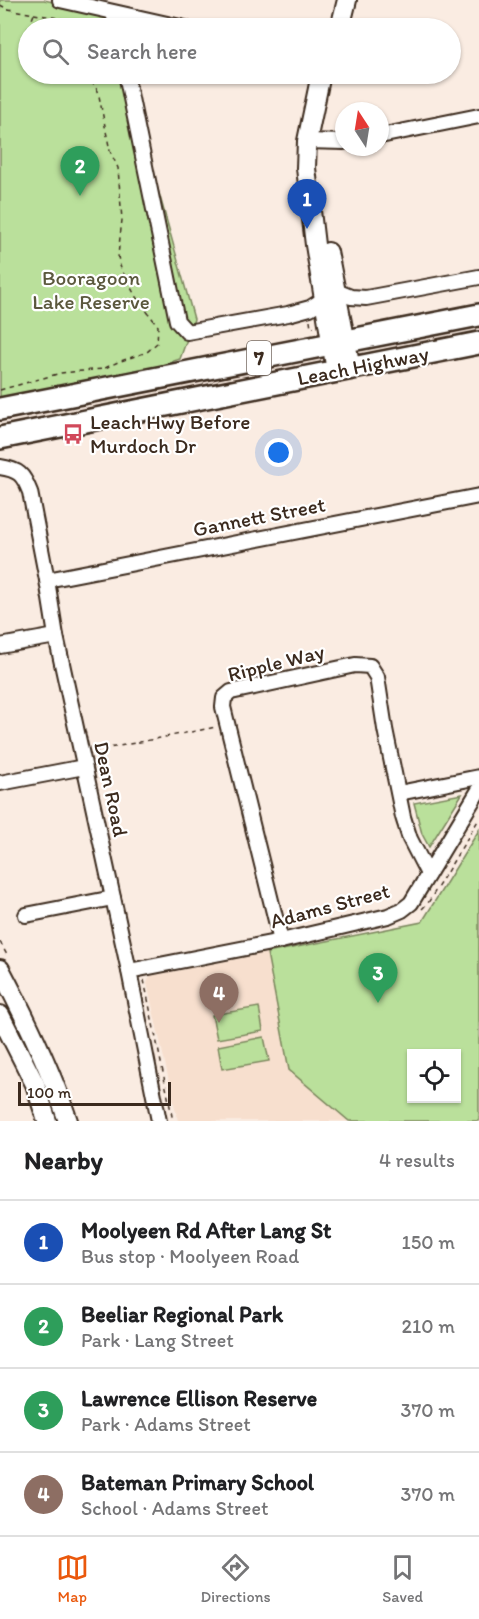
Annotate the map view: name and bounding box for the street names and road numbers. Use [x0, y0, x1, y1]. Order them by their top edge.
road number: 7 [247, 341, 271, 375]
street label: Leach Highway [295, 341, 431, 391]
street label: Gannett Street [191, 491, 327, 542]
street label: Ripple Way [225, 638, 327, 687]
street label: Dean Road [89, 739, 134, 839]
street label: Adams Street [267, 878, 392, 933]

